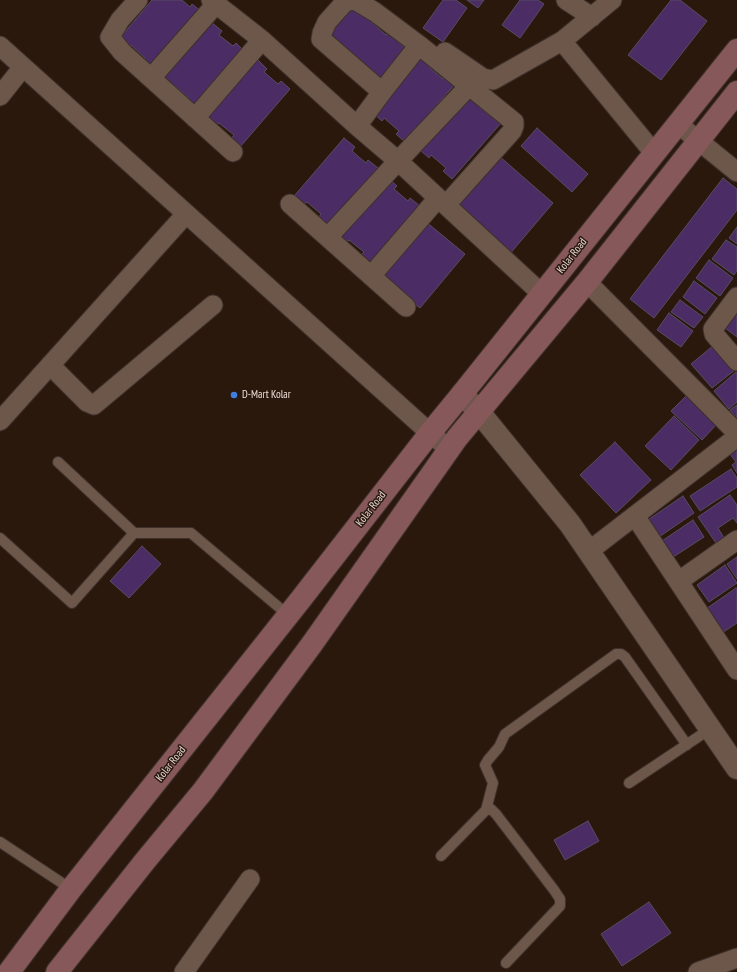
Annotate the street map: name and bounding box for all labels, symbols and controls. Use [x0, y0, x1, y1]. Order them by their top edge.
street label: Kolar Road [554, 236, 590, 276]
place label: D-Mart Kolar [242, 388, 291, 402]
marker: D-Mart Kolar [229, 390, 239, 400]
street label: Kolar Road [353, 489, 389, 529]
street label: Kolar Road [153, 744, 189, 784]

